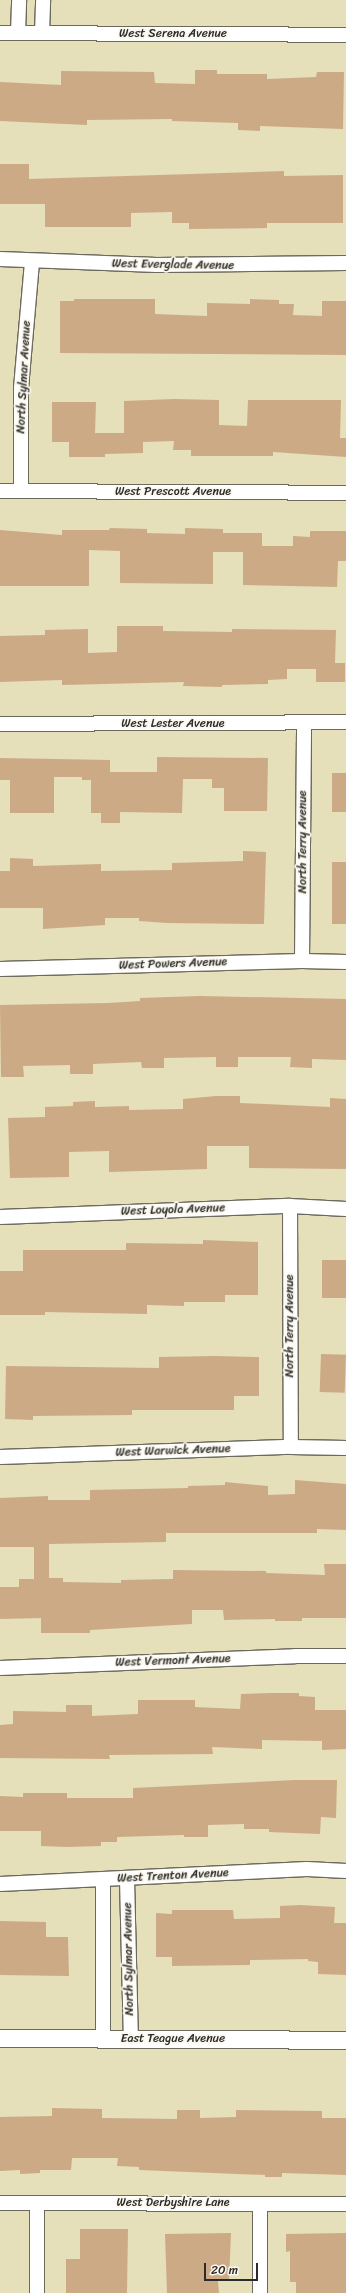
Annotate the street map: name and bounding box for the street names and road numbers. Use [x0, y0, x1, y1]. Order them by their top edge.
street label: West Serena Avenue [119, 27, 227, 41]
street label: West Everglade Avenue [112, 257, 234, 273]
street label: North Sylmar Avenue [14, 320, 34, 434]
street label: West Prescott Avenue [115, 485, 231, 499]
street label: West Lester Avenue [121, 717, 225, 731]
street label: North Terry Avenue [296, 790, 310, 894]
street label: West Powers Avenue [119, 955, 227, 973]
street label: West Loyola Avenue [121, 1201, 225, 1219]
street label: North Terry Avenue [283, 1274, 297, 1378]
street label: West Warwick Avenue [115, 1442, 231, 1460]
street label: West Vermont Avenue [115, 1652, 231, 1670]
street label: West Trenton Avenue [117, 1866, 229, 1886]
street label: North Sylmar Avenue [121, 1903, 137, 2015]
street label: East Teague Avenue [121, 2032, 225, 2046]
street label: West Derbyshire Lane [116, 2196, 230, 2210]

